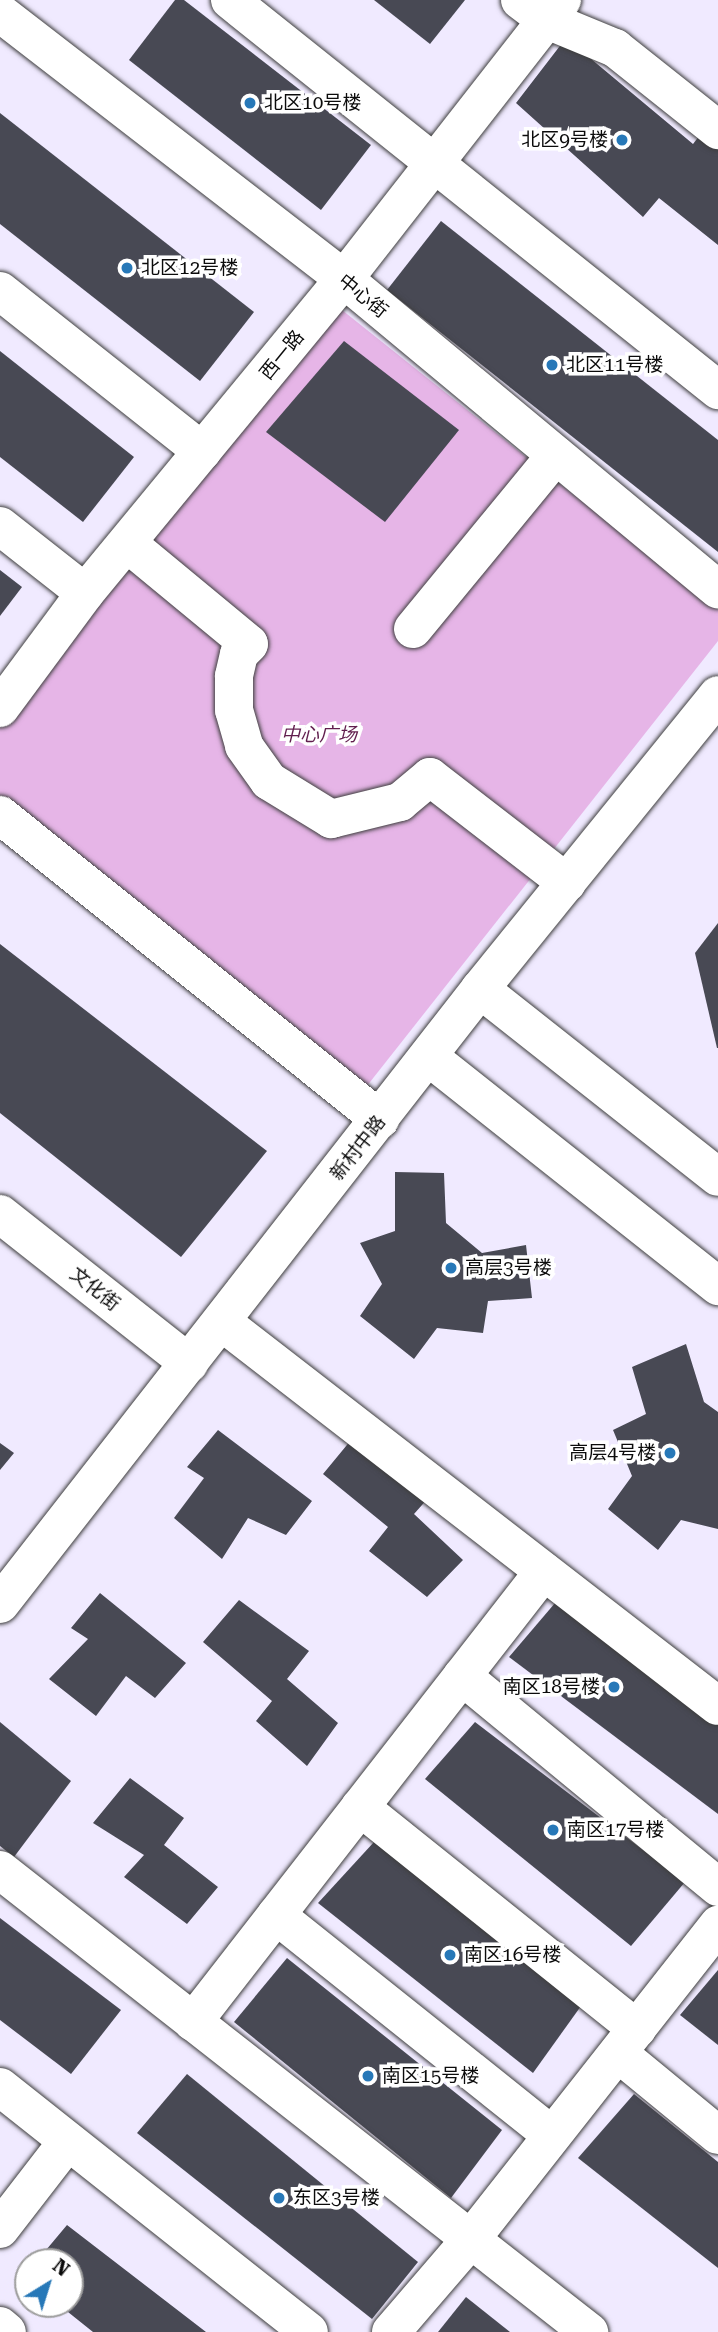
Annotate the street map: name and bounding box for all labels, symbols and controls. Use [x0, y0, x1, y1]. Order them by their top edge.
place label: 北区10号楼 [264, 92, 361, 114]
marker: 北区10号楼 [242, 95, 258, 111]
place label: 北区9号楼 [521, 129, 608, 151]
marker: 北区9号楼 [614, 132, 630, 148]
place label: 北区12号楼 [141, 257, 238, 279]
marker: 北区12号楼 [119, 260, 135, 276]
street label: 中心街 [334, 269, 392, 323]
street label: 西一路 [255, 326, 309, 384]
place label: 北区11号楼 [566, 354, 663, 376]
marker: 北区11号楼 [544, 357, 560, 373]
park label: 中心广场 [281, 724, 357, 746]
street label: 新村中路 [326, 1111, 390, 1185]
place label: 高层3号楼 [465, 1257, 552, 1279]
marker: 高层3号楼 [443, 1260, 459, 1276]
street label: 文化街 [66, 1262, 124, 1316]
place label: 高层4号楼 [569, 1442, 656, 1464]
marker: 高层4号楼 [662, 1445, 678, 1461]
place label: 南区18号楼 [503, 1676, 600, 1698]
marker: 南区18号楼 [606, 1679, 622, 1695]
place label: 南区17号楼 [567, 1819, 664, 1841]
marker: 南区17号楼 [545, 1822, 561, 1838]
place label: 南区16号楼 [464, 1944, 561, 1966]
marker: 南区16号楼 [442, 1947, 458, 1963]
place label: 南区15号楼 [382, 2065, 479, 2087]
marker: 南区15号楼 [360, 2068, 376, 2084]
place label: 东区3号楼 [293, 2187, 380, 2209]
marker: 东区3号楼 [271, 2190, 287, 2206]
north arrow [14, 2248, 84, 2318]
text: N [48, 2254, 74, 2281]

